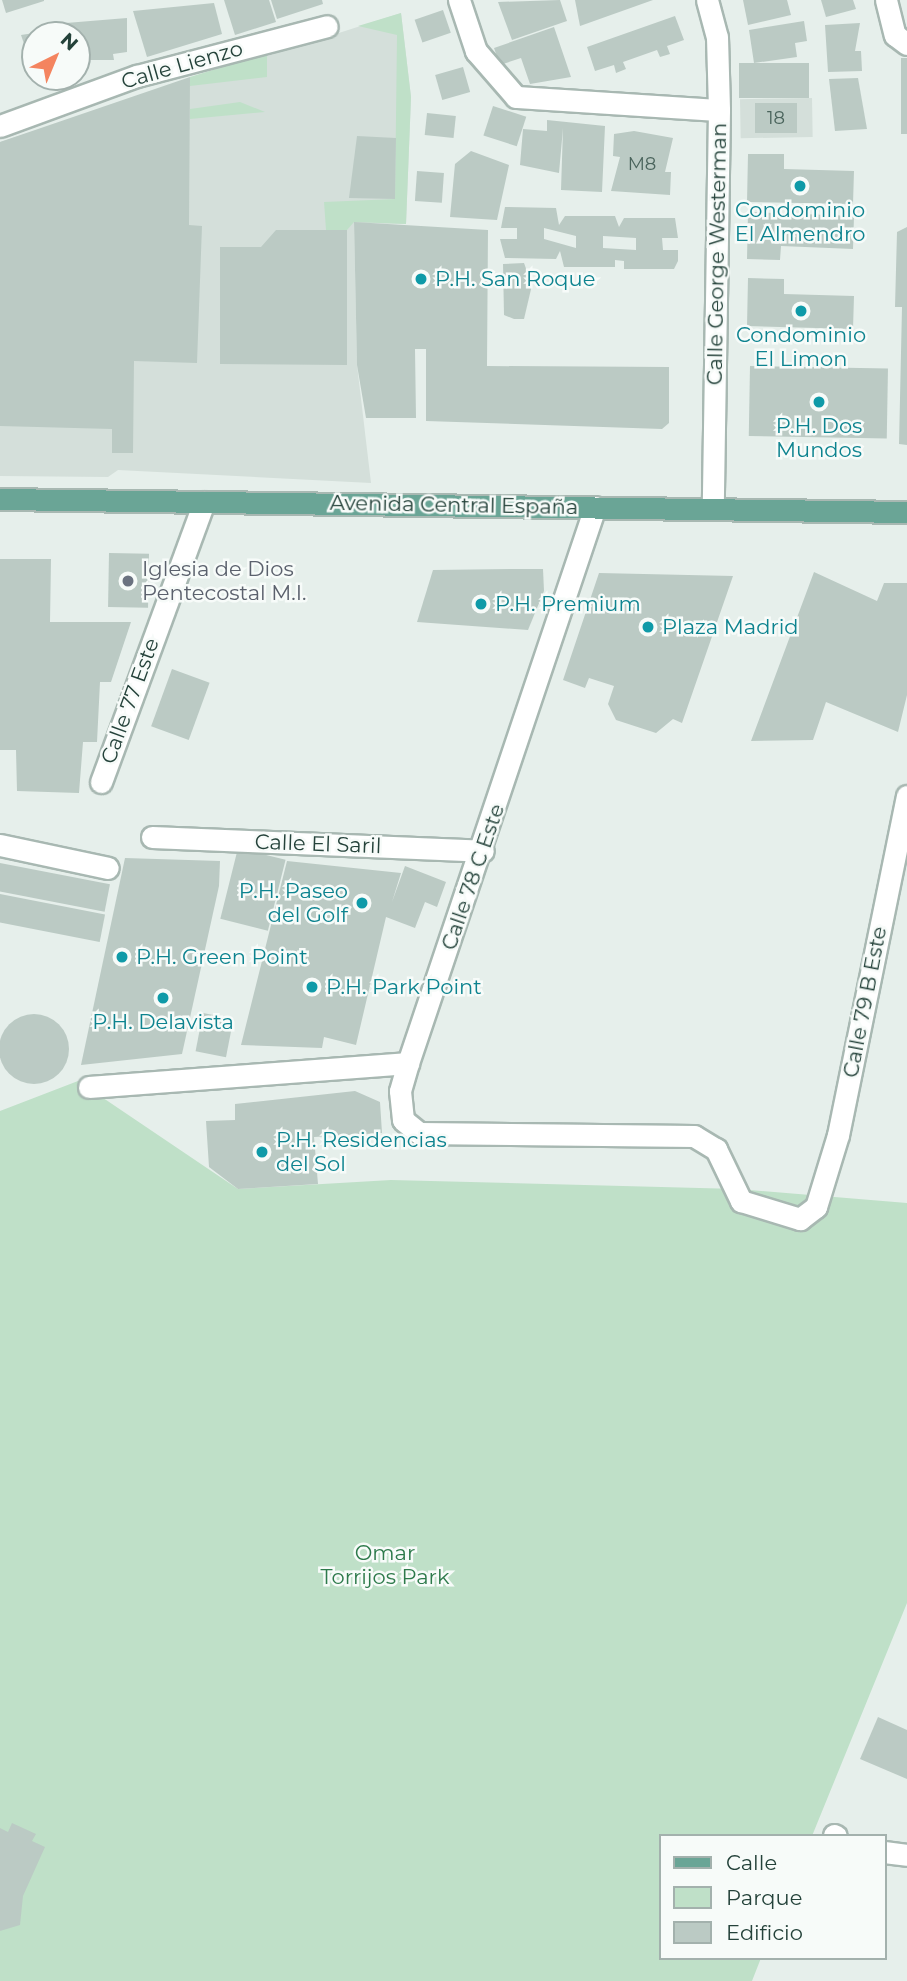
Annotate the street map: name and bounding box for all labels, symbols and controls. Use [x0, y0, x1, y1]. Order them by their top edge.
north arrow [21, 21, 91, 91]
text: N [56, 28, 83, 55]
street label: Calle Lienzo [118, 36, 246, 94]
house number: 18 [767, 107, 785, 129]
street label: Calle George Westerman [702, 123, 732, 385]
house number: M8 [628, 153, 656, 175]
marker: Condominio El Almendro [792, 178, 808, 194]
place label: Condominio El Almendro [735, 197, 865, 247]
place label: P.H. San Roque [435, 266, 595, 292]
marker: P.H. San Roque [413, 271, 429, 287]
marker: Condominio El Limon [793, 303, 809, 319]
place label: Condominio El Limon [736, 322, 866, 372]
marker: P.H. Dos Mundos [811, 394, 827, 410]
place label: P.H. Dos Mundos [776, 413, 862, 463]
street label: Avenida Central España [330, 490, 578, 520]
place label: Iglesia de Dios Pentecostal M.I. [142, 556, 307, 606]
marker: Iglesia de Dios Pentecostal M.I. [120, 573, 136, 589]
place label: P.H. Premium [495, 591, 641, 617]
marker: P.H. Premium [473, 596, 489, 612]
place label: Plaza Madrid [662, 614, 799, 640]
marker: Plaza Madrid [640, 619, 656, 635]
street label: Calle 77 Este [96, 635, 164, 767]
street label: Calle 78 C Este [436, 801, 510, 953]
street label: Calle El Saril [254, 829, 382, 859]
place label: P.H. Paseo del Golf [239, 878, 348, 928]
marker: P.H. Paseo del Golf [354, 895, 370, 911]
street label: Calle 79 B Este [838, 924, 892, 1080]
place label: P.H. Green Point [136, 944, 308, 970]
marker: P.H. Green Point [114, 949, 130, 965]
place label: P.H. Park Point [326, 974, 482, 1000]
marker: P.H. Park Point [304, 979, 320, 995]
marker: P.H. Delavista [155, 990, 171, 1006]
place label: P.H. Delavista [92, 1009, 234, 1035]
place label: P.H. Residencias del Sol [276, 1127, 447, 1177]
marker: P.H. Residencias del Sol [254, 1144, 270, 1160]
park label: Omar Torrijos Park [321, 1540, 449, 1590]
legend [659, 1834, 886, 1960]
text: Calle [726, 1850, 777, 1875]
text: Parque [726, 1885, 802, 1910]
text: Edificio [726, 1920, 803, 1945]

